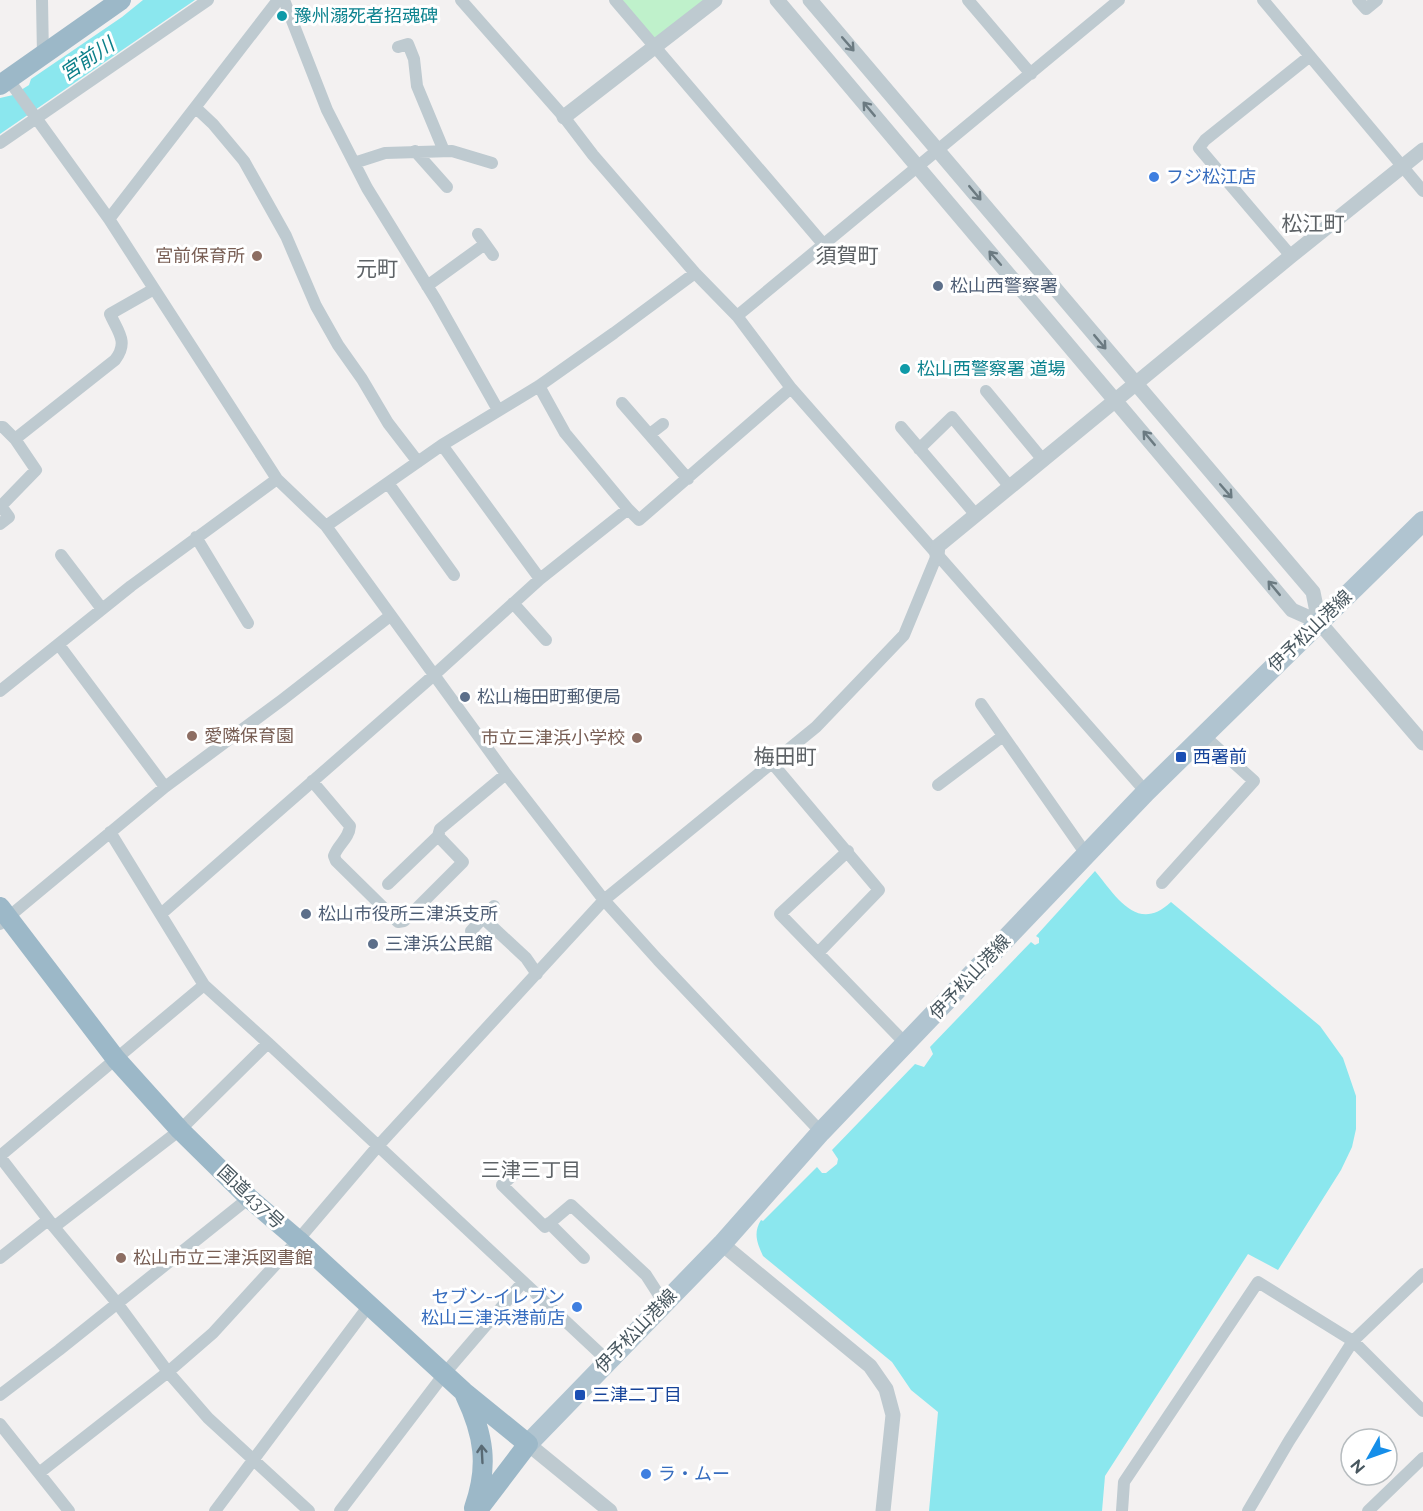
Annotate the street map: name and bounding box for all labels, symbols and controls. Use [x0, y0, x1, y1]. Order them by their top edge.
place label: 豫州溺死者招魂碑 [294, 5, 438, 26]
marker: 豫州溺死者招魂碑 [275, 9, 289, 23]
water label: 宮前川 [55, 31, 120, 86]
one-way arrow [841, 36, 855, 51]
one-way arrow [862, 102, 876, 117]
place label: フジ松江店 [1166, 166, 1256, 187]
marker: フジ松江店 [1147, 170, 1161, 184]
one-way arrow [968, 185, 982, 200]
district label: 松江町 [1282, 211, 1345, 236]
district label: 須賀町 [816, 243, 879, 268]
place label: 宮前保育所 [155, 245, 245, 266]
marker: 宮前保育所 [250, 249, 264, 263]
one-way arrow [988, 251, 1002, 266]
district label: 元町 [356, 256, 398, 281]
place label: 松山西警察署 [950, 275, 1058, 296]
marker: 松山西警察署 [931, 279, 945, 293]
one-way arrow [1093, 334, 1107, 349]
place label: 松山西警察署 道場 [917, 358, 1066, 379]
marker: 松山西警察署 道場 [898, 362, 912, 376]
one-way arrow [1142, 431, 1156, 446]
one-way arrow [1219, 483, 1233, 498]
one-way arrow [1267, 580, 1280, 596]
street label: 伊予松山港線 [1264, 586, 1356, 676]
place label: 松山梅田町郵便局 [477, 686, 621, 707]
marker: 松山梅田町郵便局 [458, 690, 472, 704]
place label: 愛隣保育園 [204, 725, 294, 746]
place label: 市立三津浜小学校 [481, 727, 625, 748]
marker: 愛隣保育園 [185, 729, 199, 743]
marker: 市立三津浜小学校 [630, 731, 644, 745]
district label: 梅田町 [754, 744, 817, 769]
place label: 西署前 [1193, 746, 1247, 767]
marker: 西署前 [1174, 750, 1188, 764]
place label: 松山市役所三津浜支所 [318, 903, 498, 924]
marker: 松山市役所三津浜支所 [299, 907, 313, 921]
street label: 伊予松山港線 [925, 930, 1014, 1023]
place label: 三津浜公民館 [385, 933, 493, 954]
marker: 三津浜公民館 [366, 937, 380, 951]
district label: 三津三丁目 [481, 1158, 581, 1182]
street label: 国道437号 [214, 1161, 289, 1233]
place label: 松山市立三津浜図書館 [133, 1247, 313, 1268]
marker: 松山市立三津浜図書館 [114, 1251, 128, 1265]
street label: 伊予松山港線 [591, 1285, 681, 1377]
place label: セブン-イレブン 松山三津浜港前店 [421, 1286, 565, 1328]
marker: セブン-イレブン 松山三津浜港前店 [570, 1300, 584, 1314]
place label: 三津二丁目 [592, 1384, 682, 1405]
marker: 三津二丁目 [573, 1388, 587, 1402]
north arrow [1339, 1427, 1399, 1487]
one-way arrow [477, 1445, 488, 1464]
text: N [1347, 1456, 1369, 1477]
place label: ラ・ムー [658, 1463, 730, 1484]
marker: ラ・ムー [639, 1467, 653, 1481]

